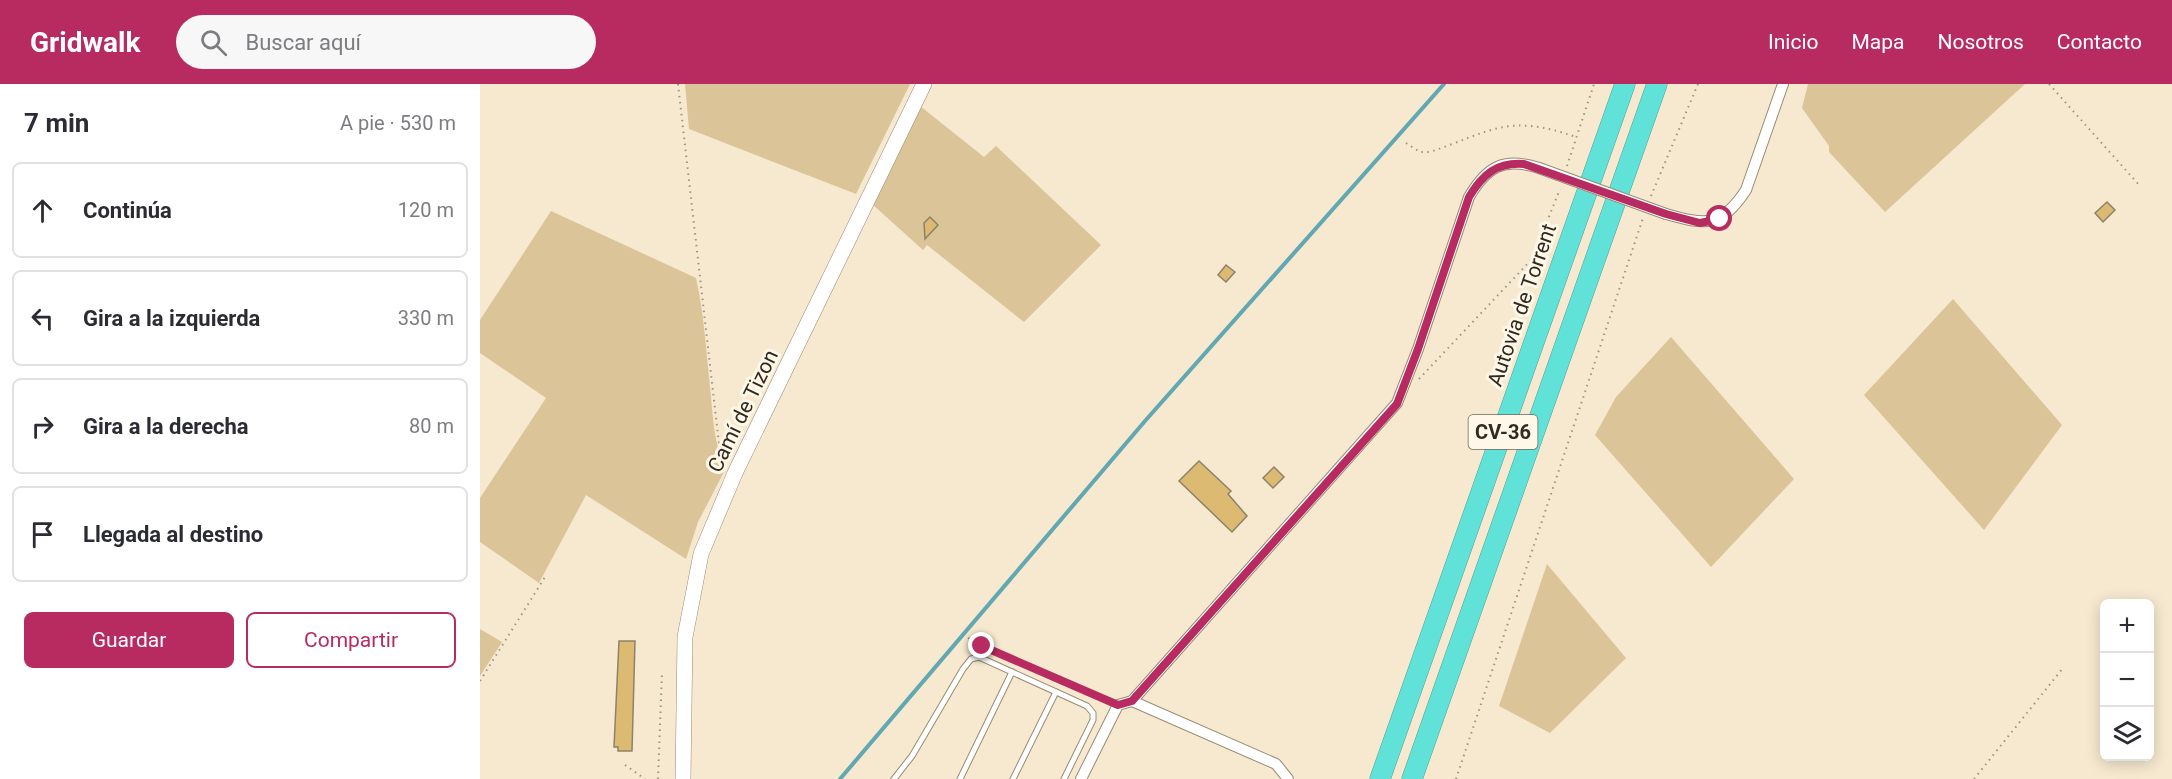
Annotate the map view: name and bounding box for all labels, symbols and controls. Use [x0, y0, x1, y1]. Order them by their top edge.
search box [176, 15, 596, 69]
text: Gridwalk [30, 26, 140, 59]
icon: search [197, 26, 230, 59]
text: Buscar aquí [245, 30, 361, 55]
text: Inicio [1768, 30, 1818, 54]
text: Mapa [1851, 30, 1904, 54]
text: Nosotros [1937, 30, 2024, 54]
text: Contacto [2057, 30, 2142, 54]
text: 7 min [24, 108, 89, 138]
text: A pie · 530 m [340, 111, 456, 135]
icon: ahead [26, 194, 59, 227]
text: Continúa [83, 198, 172, 223]
text: 120 m [398, 198, 454, 222]
route start [1706, 205, 1732, 231]
street label: Autovia de Torrent [1483, 220, 1561, 390]
icon: left [26, 302, 59, 335]
text: Gira a la izquierda [83, 306, 260, 331]
text: 330 m [398, 306, 454, 330]
street label: Camí de Tizon [703, 346, 783, 476]
icon: right [26, 410, 59, 443]
text: Gira a la derecha [83, 414, 249, 439]
text: 80 m [409, 414, 454, 438]
road number: CV-36 [1468, 415, 1538, 449]
icon: arrive [26, 518, 59, 551]
text: Llegada al destino [83, 522, 263, 547]
map controls [2100, 599, 2154, 761]
button: + [2100, 599, 2154, 653]
button: Guardar [24, 612, 234, 668]
button: Compartir [246, 612, 456, 668]
route end [968, 632, 994, 658]
button: − [2100, 653, 2154, 707]
button: layers [2100, 707, 2154, 761]

